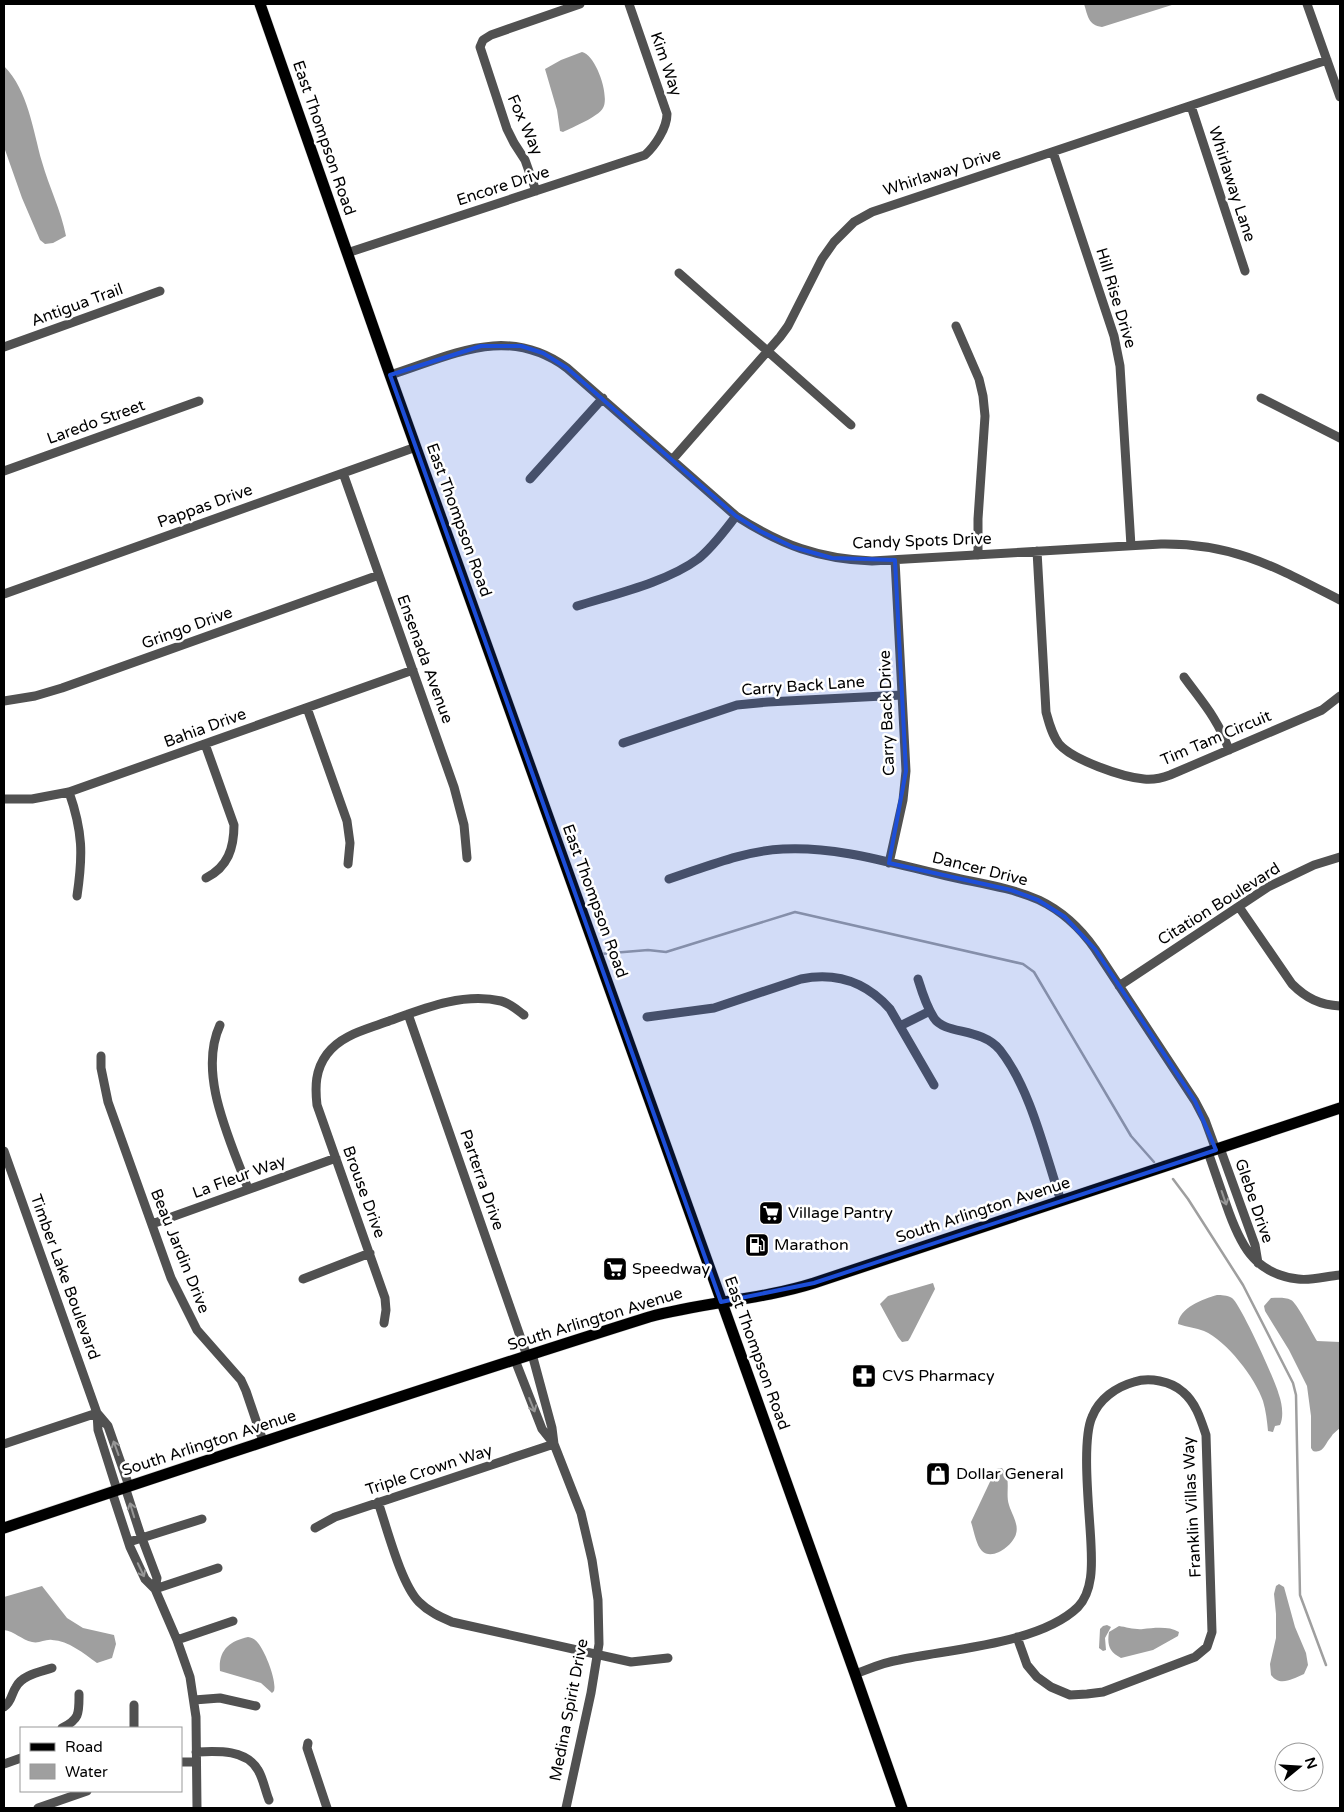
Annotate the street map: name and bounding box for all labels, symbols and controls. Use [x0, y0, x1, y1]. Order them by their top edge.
street label: Kim Way [646, 29, 686, 99]
street label: East Thompson Road [288, 58, 360, 218]
street label: Fox Way [503, 92, 547, 159]
street label: Whirlaway Lane [1204, 124, 1260, 244]
street label: Whirlaway Drive [881, 144, 1003, 200]
street label: Encore Drive [454, 162, 552, 210]
street label: Hill Rise Drive [1091, 245, 1141, 351]
street label: Antigua Trail [28, 279, 126, 331]
street label: Laredo Street [44, 395, 148, 449]
street label: East Thompson Road [422, 440, 496, 600]
street label: Pappas Drive [155, 480, 255, 532]
street label: Candy Spots Drive [852, 529, 992, 553]
street label: Ensenada Avenue [392, 592, 458, 726]
street label: Gringo Drive [139, 602, 235, 654]
street label: Carry Back Drive [875, 650, 899, 776]
street label: Carry Back Lane [741, 672, 865, 700]
street label: Bahia Drive [161, 704, 249, 752]
street label: Tim Tam Circuit [1158, 706, 1274, 770]
street label: East Thompson Road [558, 821, 632, 981]
street label: Dancer Drive [930, 847, 1030, 891]
street label: Citation Boulevard [1154, 858, 1284, 950]
street label: Parterra Drive [455, 1127, 509, 1233]
street label: Brouse Drive [338, 1143, 390, 1241]
street label: La Fleur Way [190, 1151, 289, 1203]
street label: Glebe Drive [1230, 1156, 1278, 1246]
street label: South Arlington Avenue [893, 1172, 1073, 1248]
street label: Beau Jardin Drive [146, 1186, 214, 1316]
one-way arrow [1220, 1190, 1229, 1206]
street label: Timber Lake Boulevard [26, 1192, 104, 1362]
supermarket icon: Village Pantry [758, 1200, 784, 1226]
place label: Village Pantry [788, 1203, 893, 1223]
fuel station icon: Marathon [744, 1232, 770, 1258]
place label: Marathon [774, 1235, 849, 1255]
supermarket icon: Speedway [602, 1256, 628, 1282]
place label: Speedway [632, 1259, 710, 1279]
street label: East Thompson Road [720, 1273, 794, 1433]
street label: South Arlington Avenue [505, 1283, 685, 1355]
pharmacy icon: CVS Pharmacy [851, 1363, 877, 1389]
place label: CVS Pharmacy [882, 1366, 995, 1386]
one-way arrow [528, 1397, 537, 1412]
street label: South Arlington Avenue [119, 1405, 299, 1481]
street label: Franklin Villas Way [1178, 1435, 1206, 1578]
street label: Triple Crown Way [363, 1440, 495, 1500]
one-way arrow [111, 1441, 120, 1456]
shop icon: Dollar General [925, 1461, 951, 1487]
place label: Dollar General [956, 1464, 1064, 1484]
one-way arrow [127, 1502, 137, 1518]
one-way arrow [136, 1562, 146, 1577]
street label: Medina Spirit Drive [545, 1637, 593, 1783]
legend [20, 1727, 182, 1792]
text: Road [65, 1738, 103, 1756]
north arrow [1274, 1742, 1324, 1792]
text: N [1301, 1755, 1321, 1771]
text: Water [65, 1763, 108, 1781]

